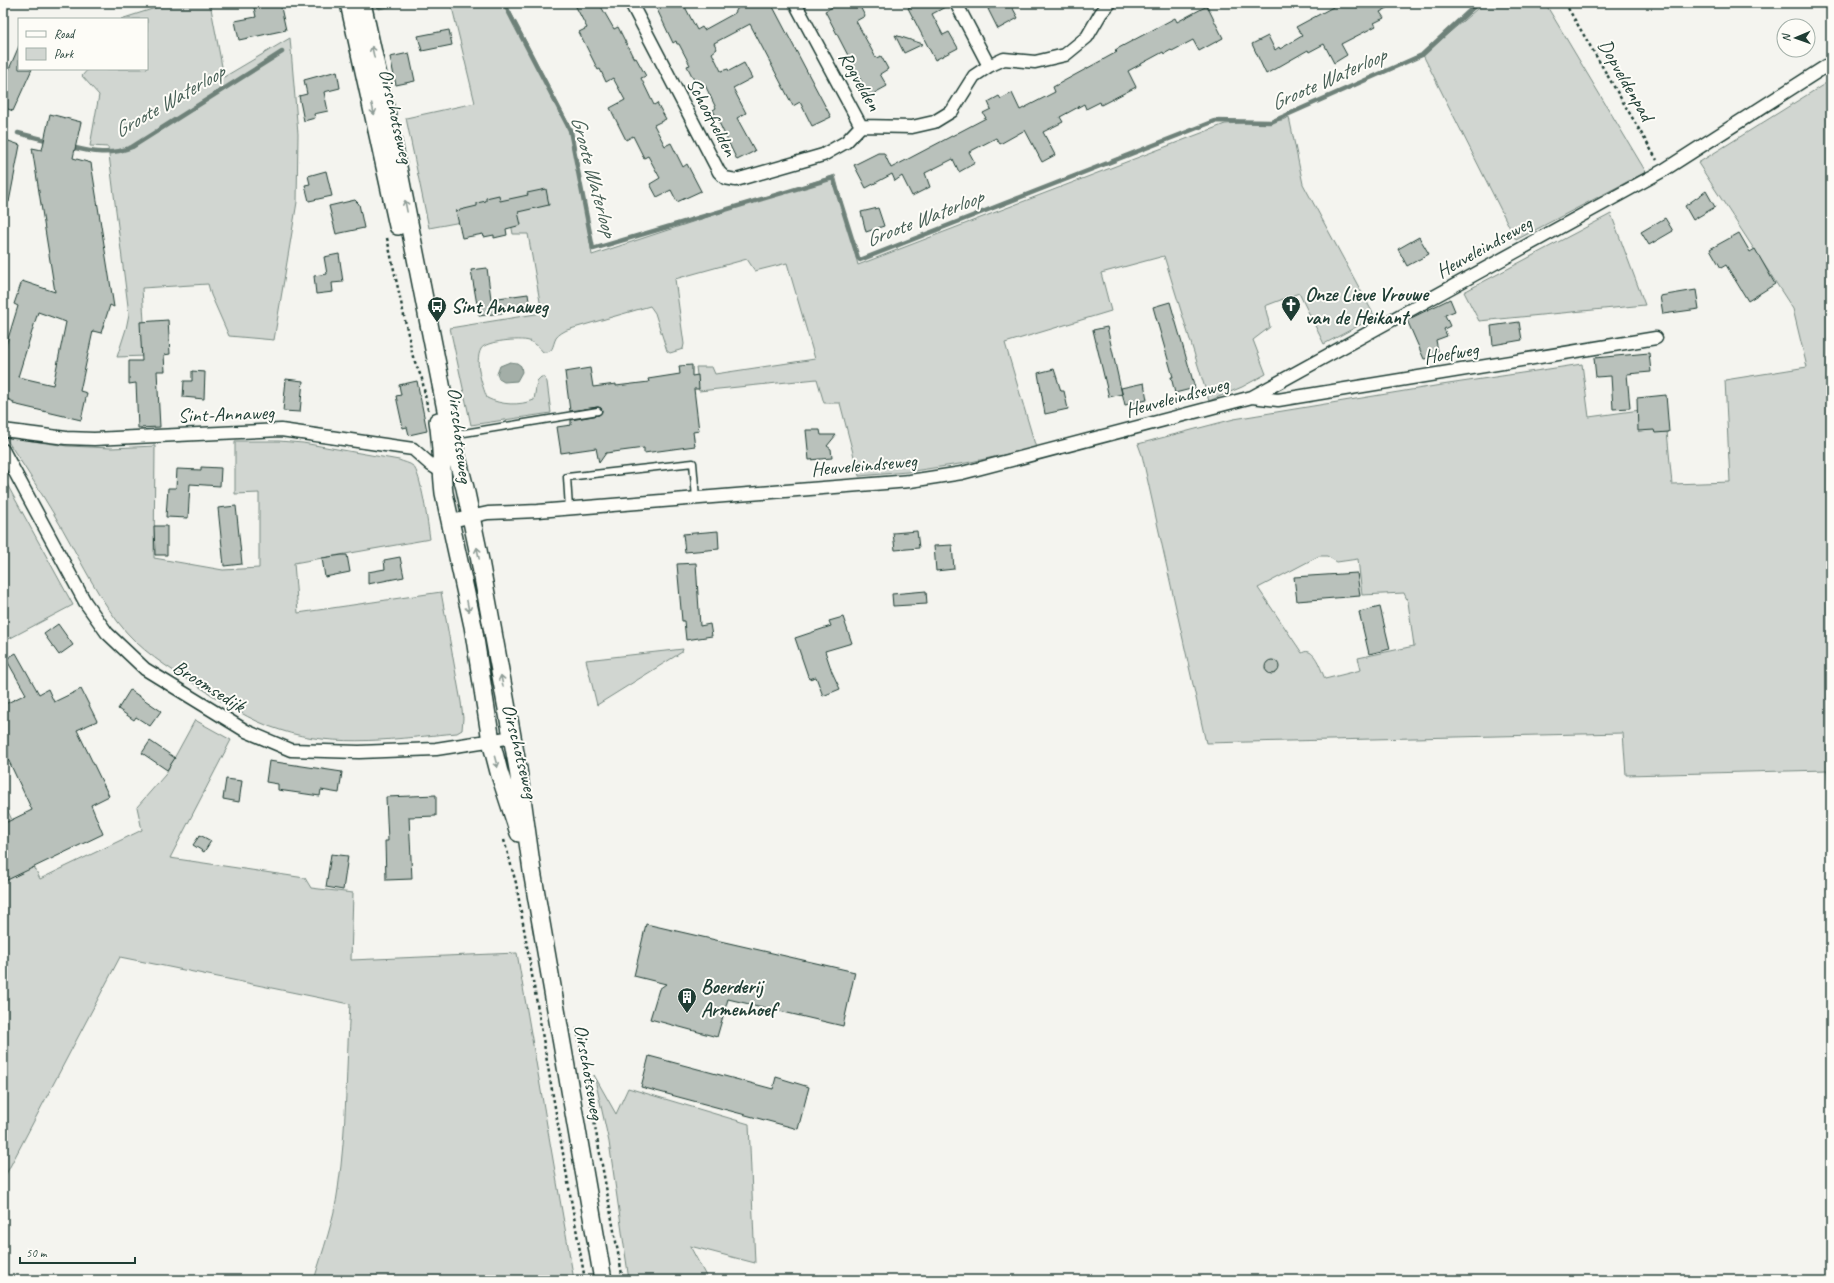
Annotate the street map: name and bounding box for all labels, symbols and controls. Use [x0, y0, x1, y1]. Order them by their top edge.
legend [18, 18, 148, 70]
north arrow [1776, 18, 1816, 58]
text: Road [54, 26, 76, 42]
text: N [1779, 33, 1793, 42]
street label: Dopveldenpad [1593, 35, 1661, 128]
water label: Groote Waterloop [1266, 41, 1392, 116]
text: Park [54, 46, 75, 62]
one-way arrow [369, 46, 377, 59]
street label: Rogvelden [833, 47, 887, 116]
water label: Groote Waterloop [109, 57, 232, 143]
street label: Oirschotseweg [373, 67, 419, 167]
street label: Schoofvelden [681, 73, 744, 161]
one-way arrow [369, 102, 377, 115]
water label: Groote Waterloop [565, 113, 623, 242]
water label: Groote Waterloop [862, 183, 989, 252]
one-way arrow [402, 200, 410, 213]
street label: Heuveleindseweg [1432, 210, 1537, 284]
place label: Onze Lieve Vrouwe van de Heikant [1305, 282, 1430, 330]
place label: Sint Annaweg [451, 294, 549, 319]
church icon: Onze Lieve Vrouwe van de Heikant [1280, 294, 1302, 322]
bus stop icon: Sint Annaweg [426, 295, 448, 323]
street label: Hoefweg [1422, 336, 1482, 370]
street label: Heuveleindseweg [1123, 371, 1232, 423]
street label: Oirschotseweg [442, 386, 478, 486]
street label: Sint-Annaweg [177, 400, 276, 428]
street label: Heuveleindseweg [810, 448, 919, 482]
one-way arrow [474, 547, 482, 560]
one-way arrow [465, 599, 473, 612]
street label: Broomsedijk [168, 654, 251, 719]
one-way arrow [498, 675, 506, 688]
street label: Oirschotseweg [496, 702, 544, 802]
one-way arrow [493, 755, 501, 768]
place label: Boerderij Armenhoef [701, 974, 781, 1022]
building icon: Boerderij Armenhoef [676, 986, 698, 1014]
street label: Oirschotseweg [568, 1023, 610, 1123]
scale bar [20, 1239, 135, 1265]
text: 50 m [26, 1245, 48, 1261]

